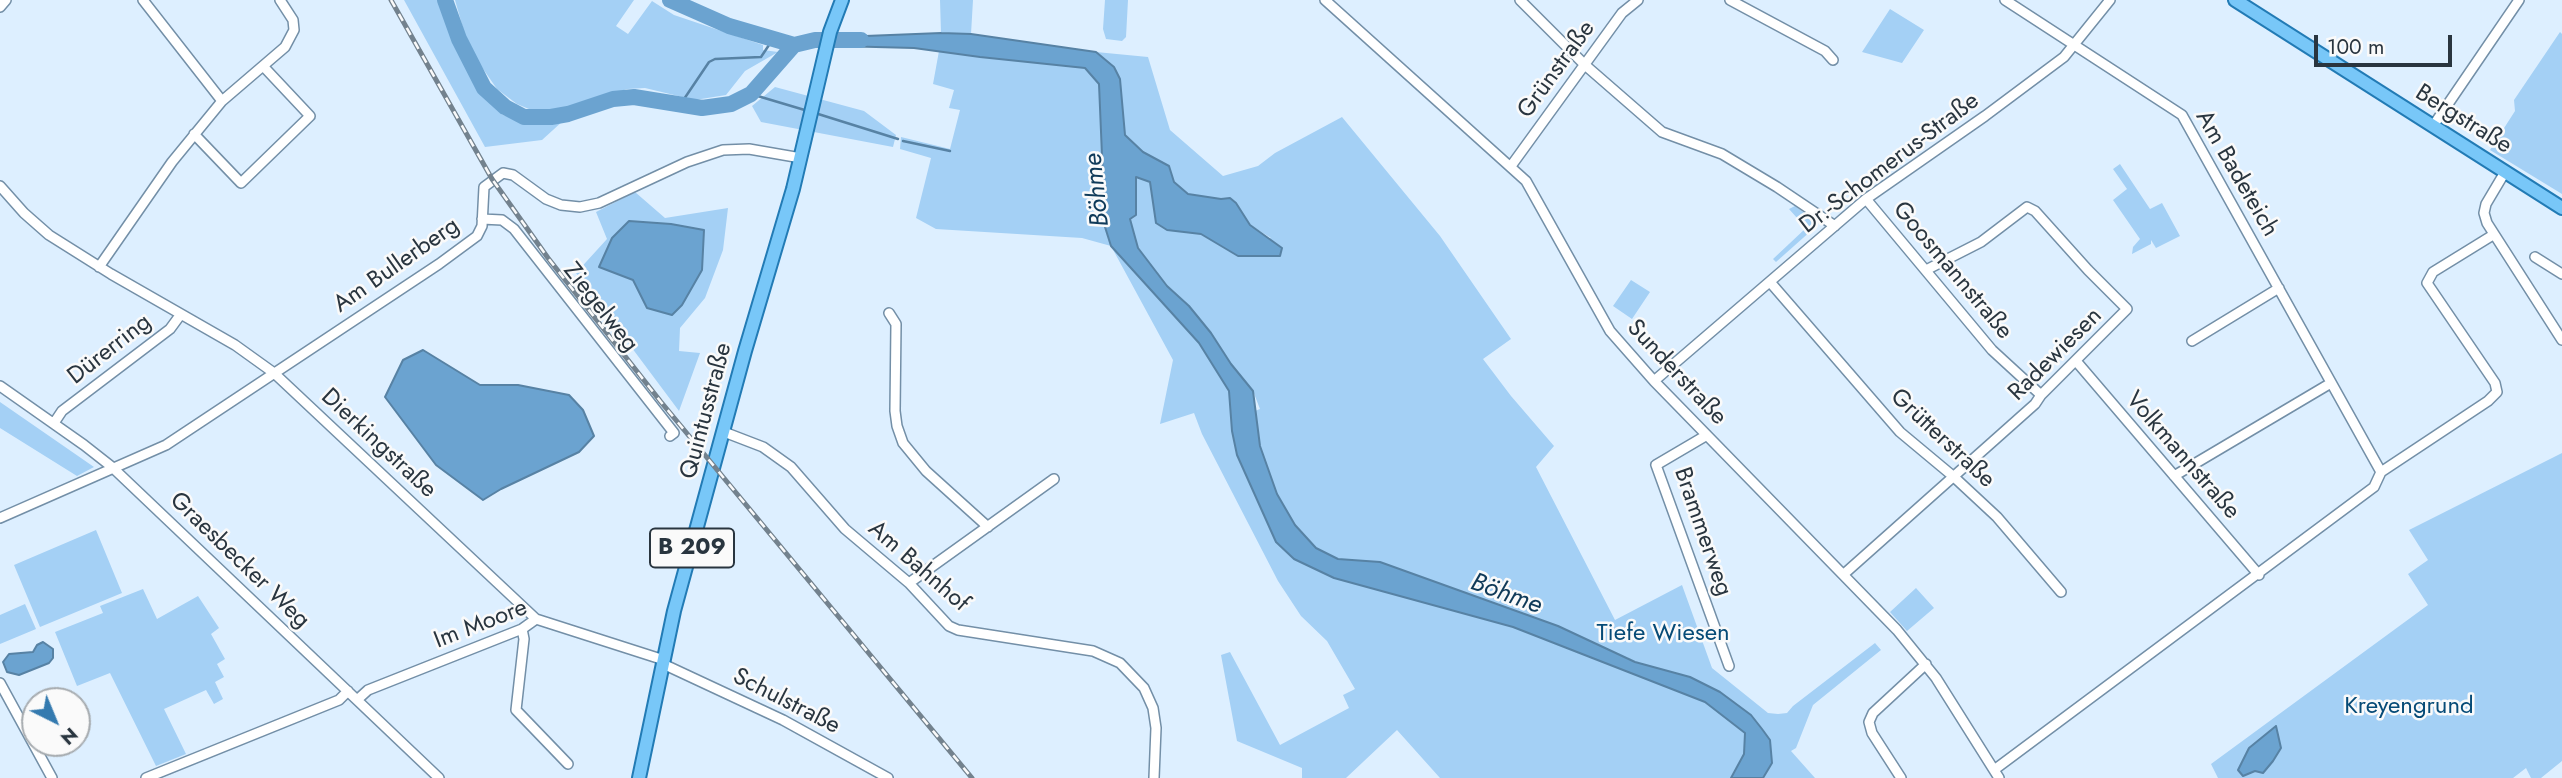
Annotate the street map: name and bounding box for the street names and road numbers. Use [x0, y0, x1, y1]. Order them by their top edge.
street label: Grünstraße [1512, 16, 1602, 124]
street label: Bergstraße [2409, 79, 2517, 161]
street label: Dr.-Schomerus-Straße [1795, 87, 1985, 241]
street label: Am Badeteich [2188, 106, 2284, 242]
street label: Goosmannstraße [1886, 196, 2018, 346]
street label: Am Bullerberg [329, 212, 465, 320]
street label: Ziegelweg [556, 258, 644, 358]
street label: Radewiesen [2003, 302, 2109, 408]
street label: Dürerring [62, 308, 158, 392]
street label: Sunderstraße [1620, 314, 1732, 432]
street label: Quintusstraße [675, 340, 739, 482]
street label: Dierkingstraße [314, 383, 442, 505]
street label: Grütterstraße [1884, 383, 2000, 495]
street label: Volkmannstraße [2119, 386, 2245, 526]
street label: Brammerweg [1667, 464, 1737, 600]
street label: Graesbecker Weg [163, 487, 315, 635]
street label: Am Bahnhof [862, 515, 974, 619]
road number: B 209 [650, 528, 734, 568]
street label: Im Moore [430, 594, 532, 656]
street label: Schulstraße [728, 663, 844, 741]

